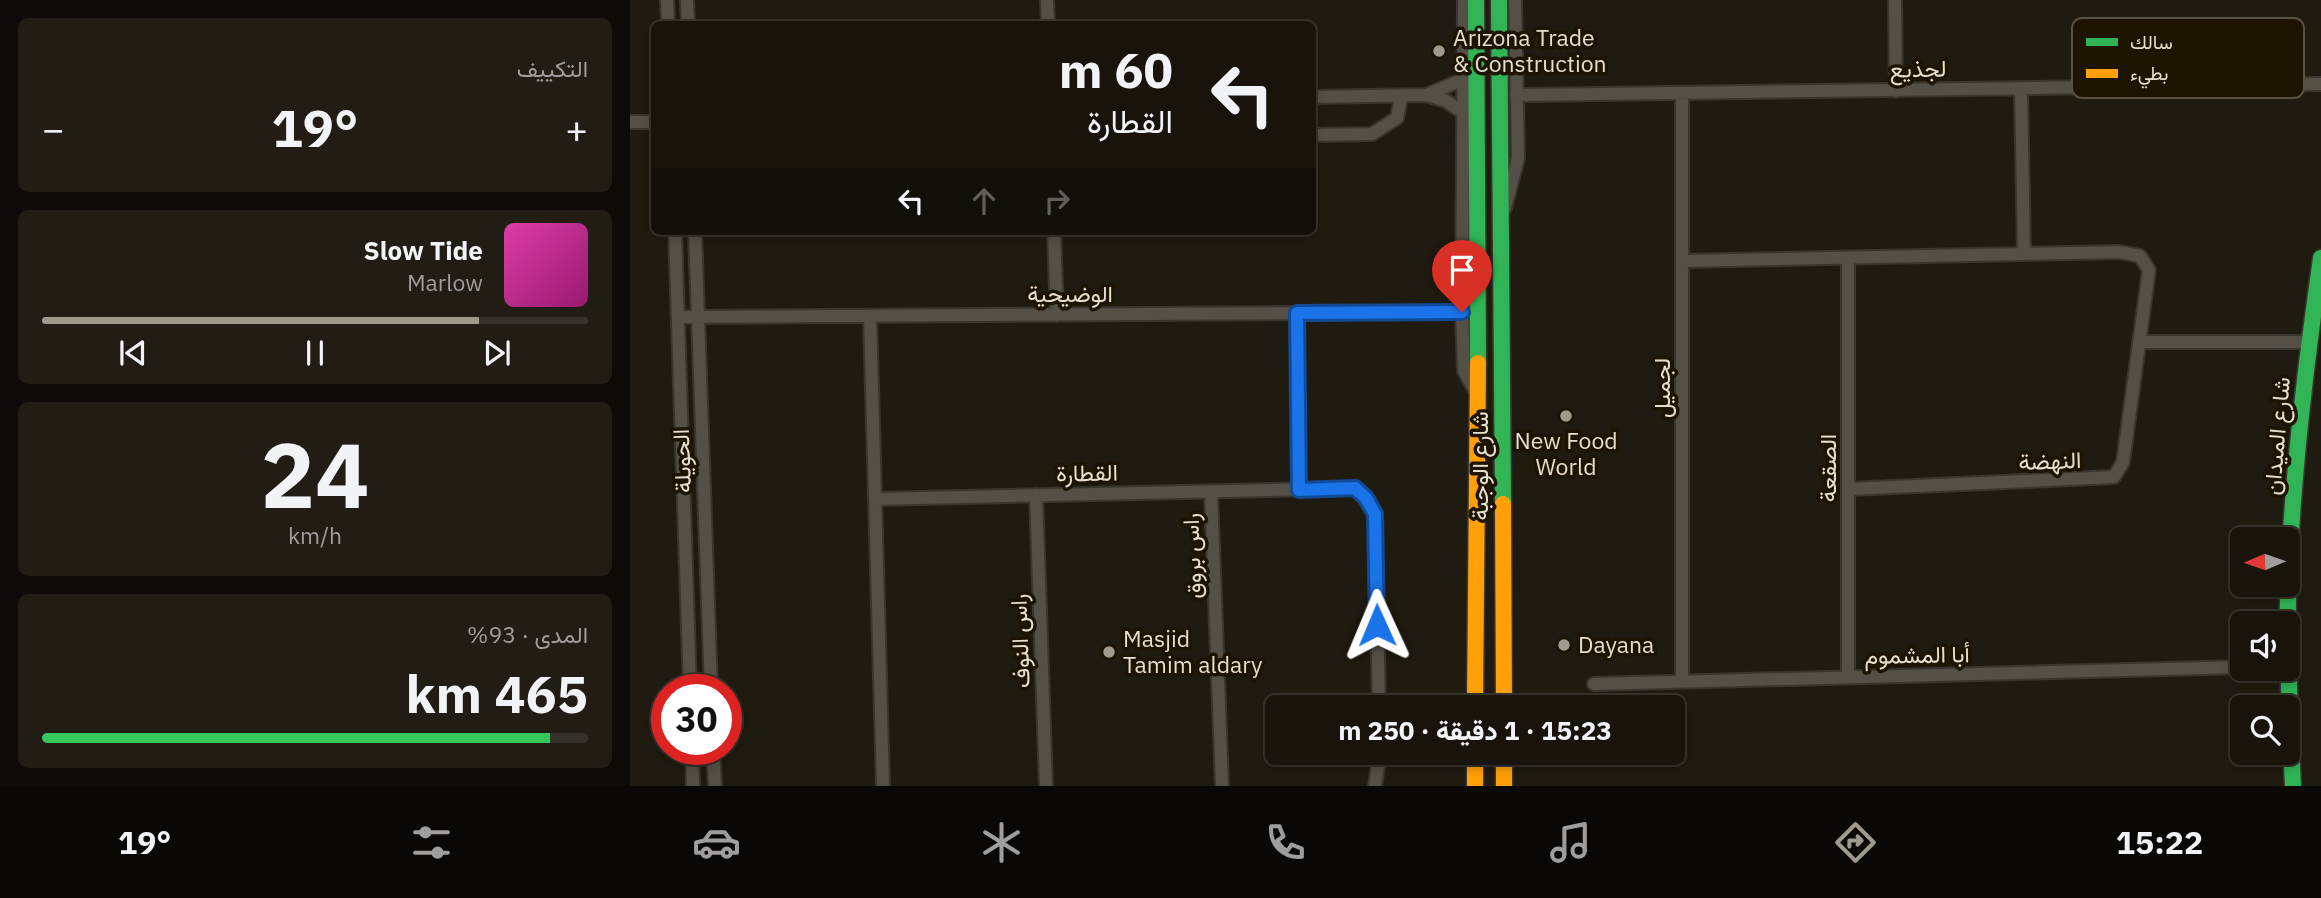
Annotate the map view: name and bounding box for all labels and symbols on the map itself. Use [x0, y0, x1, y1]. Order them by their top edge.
legend [2072, 18, 2304, 98]
place label: Arizona Trade & Construction [1453, 22, 1607, 78]
text: سالك [2130, 30, 2173, 54]
marker: Arizona Trade & Construction [1431, 43, 1447, 59]
street label: لجذيع [1889, 53, 1947, 85]
text: بطيء [2130, 61, 2168, 89]
pin [1432, 240, 1492, 312]
street label: الوضيحية [1027, 278, 1113, 309]
street label: لجميل [1646, 358, 1676, 418]
street label: شارع الميدان [2256, 376, 2298, 496]
marker: New Food World [1558, 408, 1574, 424]
street label: شارع الوجبة [1464, 411, 1496, 521]
place label: New Food World [1514, 425, 1618, 481]
street label: الحويلة [665, 428, 698, 494]
street label: الصقعة [1812, 434, 1842, 502]
street label: النهضة [2018, 444, 2082, 477]
street label: القطارة [1056, 456, 1118, 489]
street label: راس بروق [1175, 513, 1208, 599]
north arrow [2230, 527, 2300, 597]
position arrow [1340, 588, 1414, 662]
street label: راس النوف [1002, 593, 1037, 689]
place label: Masjid Tamim aldary [1123, 623, 1263, 679]
place label: Dayana [1578, 629, 1654, 659]
marker: Dayana [1556, 637, 1572, 653]
street label: أبا المشموم [1864, 638, 1970, 671]
marker: Masjid Tamim aldary [1101, 644, 1117, 660]
speed limit sign: 30 [651, 674, 742, 765]

